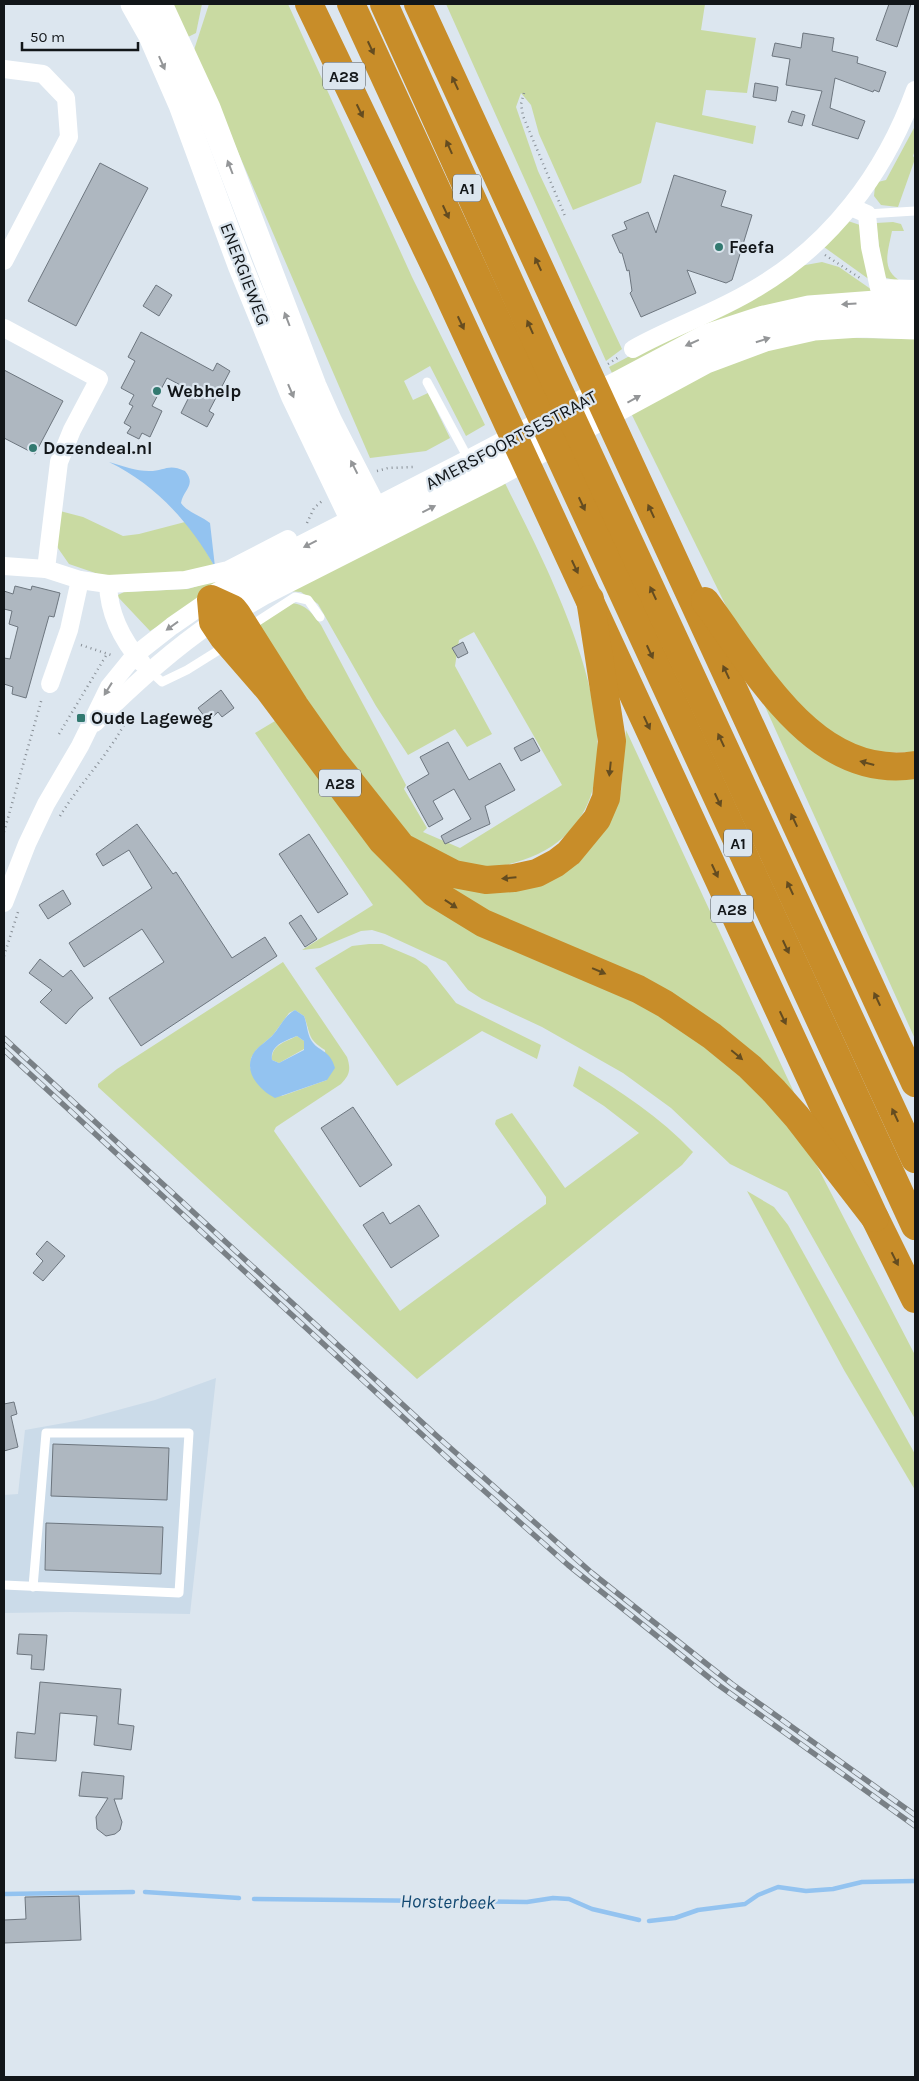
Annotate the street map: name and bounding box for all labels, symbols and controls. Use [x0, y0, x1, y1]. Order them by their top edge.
scale bar [22, 20, 139, 52]
text: 50 m [30, 28, 65, 46]
one-way arrow [367, 41, 375, 55]
one-way arrow [159, 56, 167, 70]
road number: A28 [323, 62, 365, 90]
one-way arrow [450, 76, 458, 90]
one-way arrow [357, 104, 365, 118]
one-way arrow [444, 140, 452, 154]
one-way arrow [226, 159, 234, 174]
road number: A1 [453, 174, 481, 202]
one-way arrow [442, 205, 450, 219]
street label: ENERGIEWEG [215, 220, 275, 328]
place label: Feefa [729, 236, 775, 258]
marker: Feefa [713, 241, 725, 253]
one-way arrow [534, 256, 542, 271]
one-way arrow [841, 301, 857, 309]
one-way arrow [283, 311, 291, 326]
one-way arrow [457, 316, 465, 330]
one-way arrow [526, 320, 534, 334]
one-way arrow [756, 336, 771, 344]
one-way arrow [685, 339, 699, 347]
place label: Webhelp [167, 380, 241, 402]
one-way arrow [288, 384, 296, 398]
marker: Webhelp [151, 385, 163, 397]
street label: AMERSFOORTSESTRAAT [421, 385, 601, 495]
one-way arrow [627, 395, 642, 403]
place label: Dozendeal.nl [43, 437, 152, 459]
marker: Dozendeal.nl [27, 442, 39, 454]
one-way arrow [350, 460, 358, 474]
one-way arrow [577, 497, 586, 512]
one-way arrow [647, 504, 655, 518]
one-way arrow [422, 505, 437, 513]
one-way arrow [303, 540, 318, 548]
one-way arrow [571, 560, 579, 574]
one-way arrow [649, 586, 657, 600]
one-way arrow [165, 621, 179, 631]
one-way arrow [646, 645, 654, 659]
one-way arrow [721, 665, 729, 679]
one-way arrow [103, 683, 113, 696]
place label: Oude Lageweg [91, 707, 213, 729]
marker: Oude Lageweg [75, 712, 87, 724]
one-way arrow [643, 716, 651, 730]
one-way arrow [717, 733, 725, 747]
one-way arrow [860, 758, 875, 766]
one-way arrow [606, 761, 614, 777]
road number: A28 [319, 770, 361, 796]
one-way arrow [713, 792, 722, 807]
one-way arrow [789, 813, 797, 827]
road number: A1 [724, 830, 752, 856]
one-way arrow [711, 864, 719, 878]
one-way arrow [501, 874, 517, 882]
one-way arrow [785, 881, 793, 895]
road number: A28 [711, 896, 753, 922]
one-way arrow [444, 900, 458, 909]
one-way arrow [782, 940, 790, 954]
one-way arrow [592, 968, 606, 976]
one-way arrow [872, 992, 880, 1006]
one-way arrow [779, 1011, 787, 1025]
one-way arrow [730, 1050, 743, 1061]
one-way arrow [890, 1108, 898, 1122]
one-way arrow [891, 1252, 899, 1266]
water label: Horsterbeek [400, 1890, 496, 1914]

